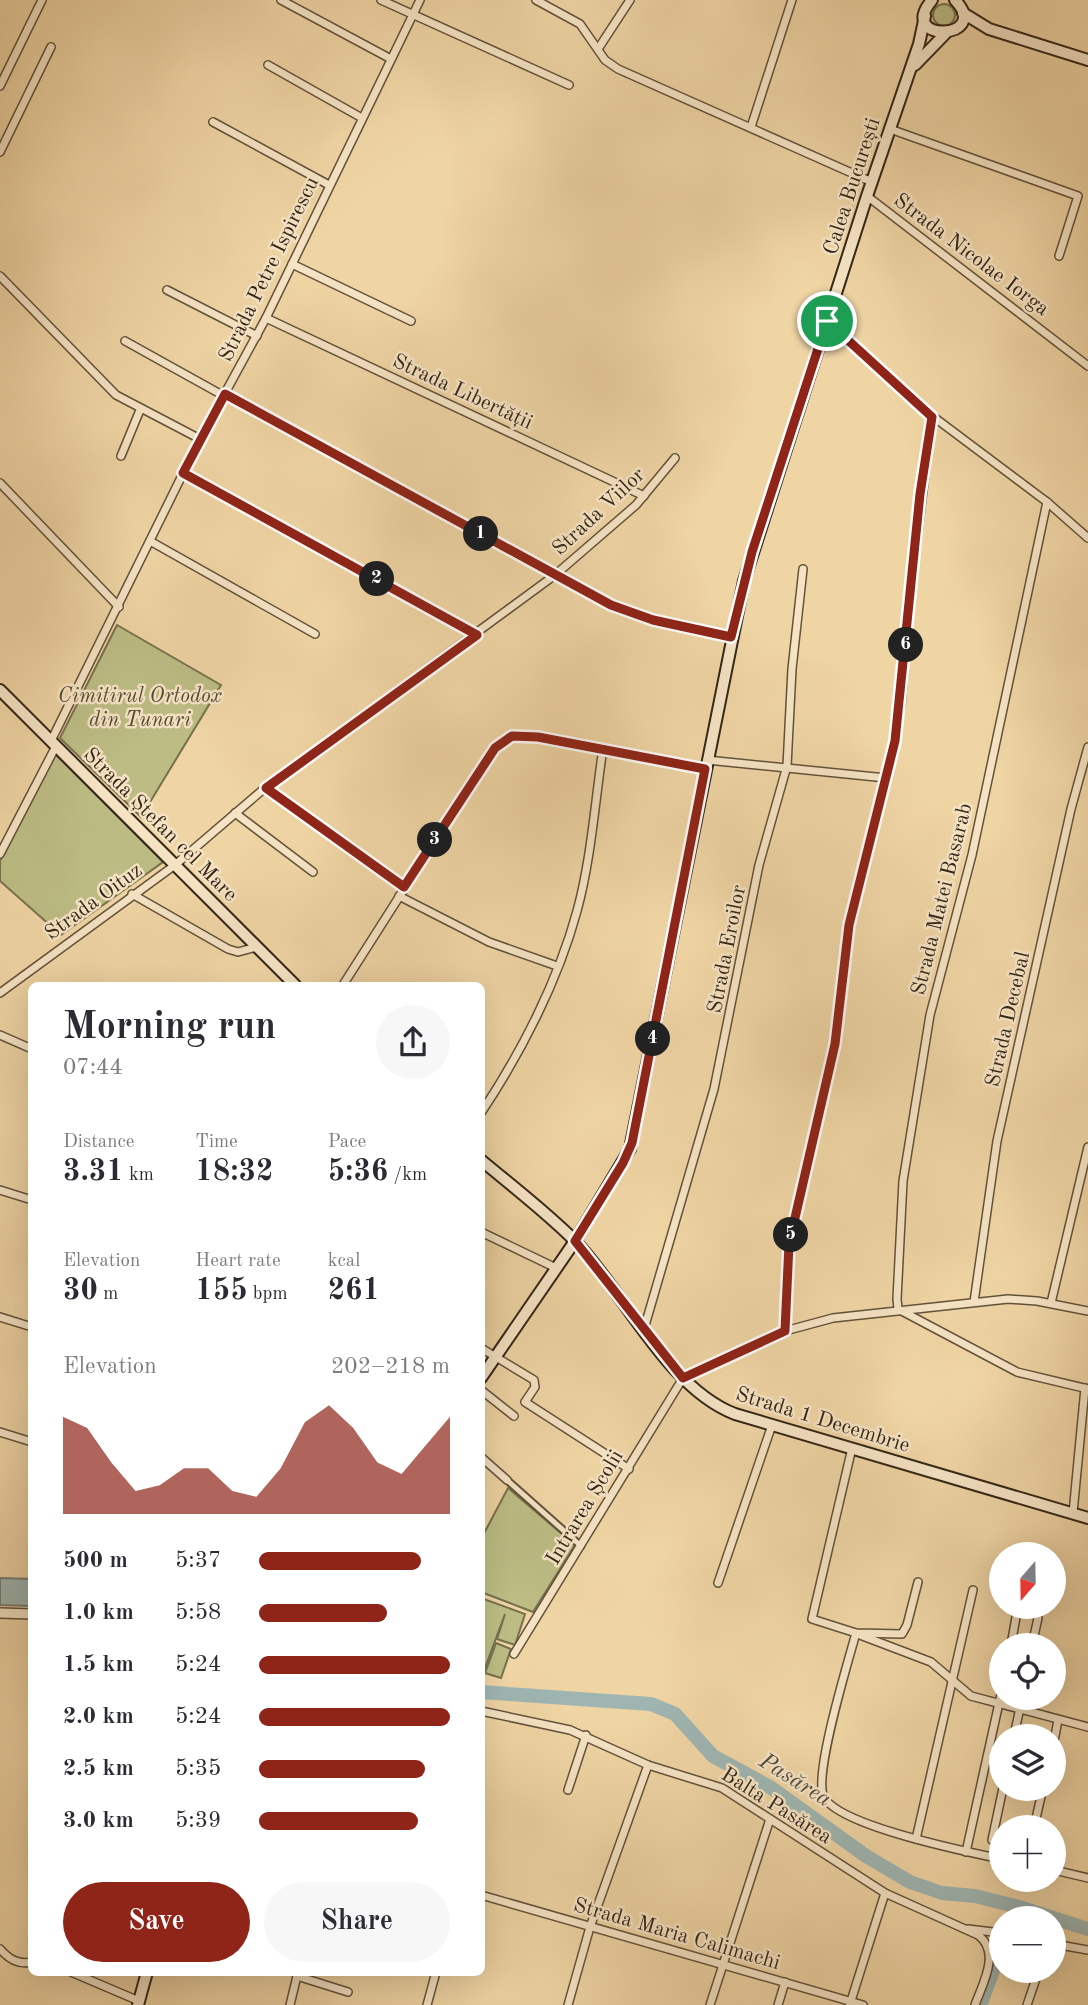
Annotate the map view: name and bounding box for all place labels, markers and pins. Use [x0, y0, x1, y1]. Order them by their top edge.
pin [797, 291, 857, 351]
pin: 1 [463, 516, 498, 552]
pin: 2 [360, 562, 394, 596]
pin: 6 [888, 628, 923, 662]
pin: 3 [418, 822, 452, 858]
pin: 4 [636, 1021, 670, 1056]
pin: 5 [774, 1218, 808, 1252]

